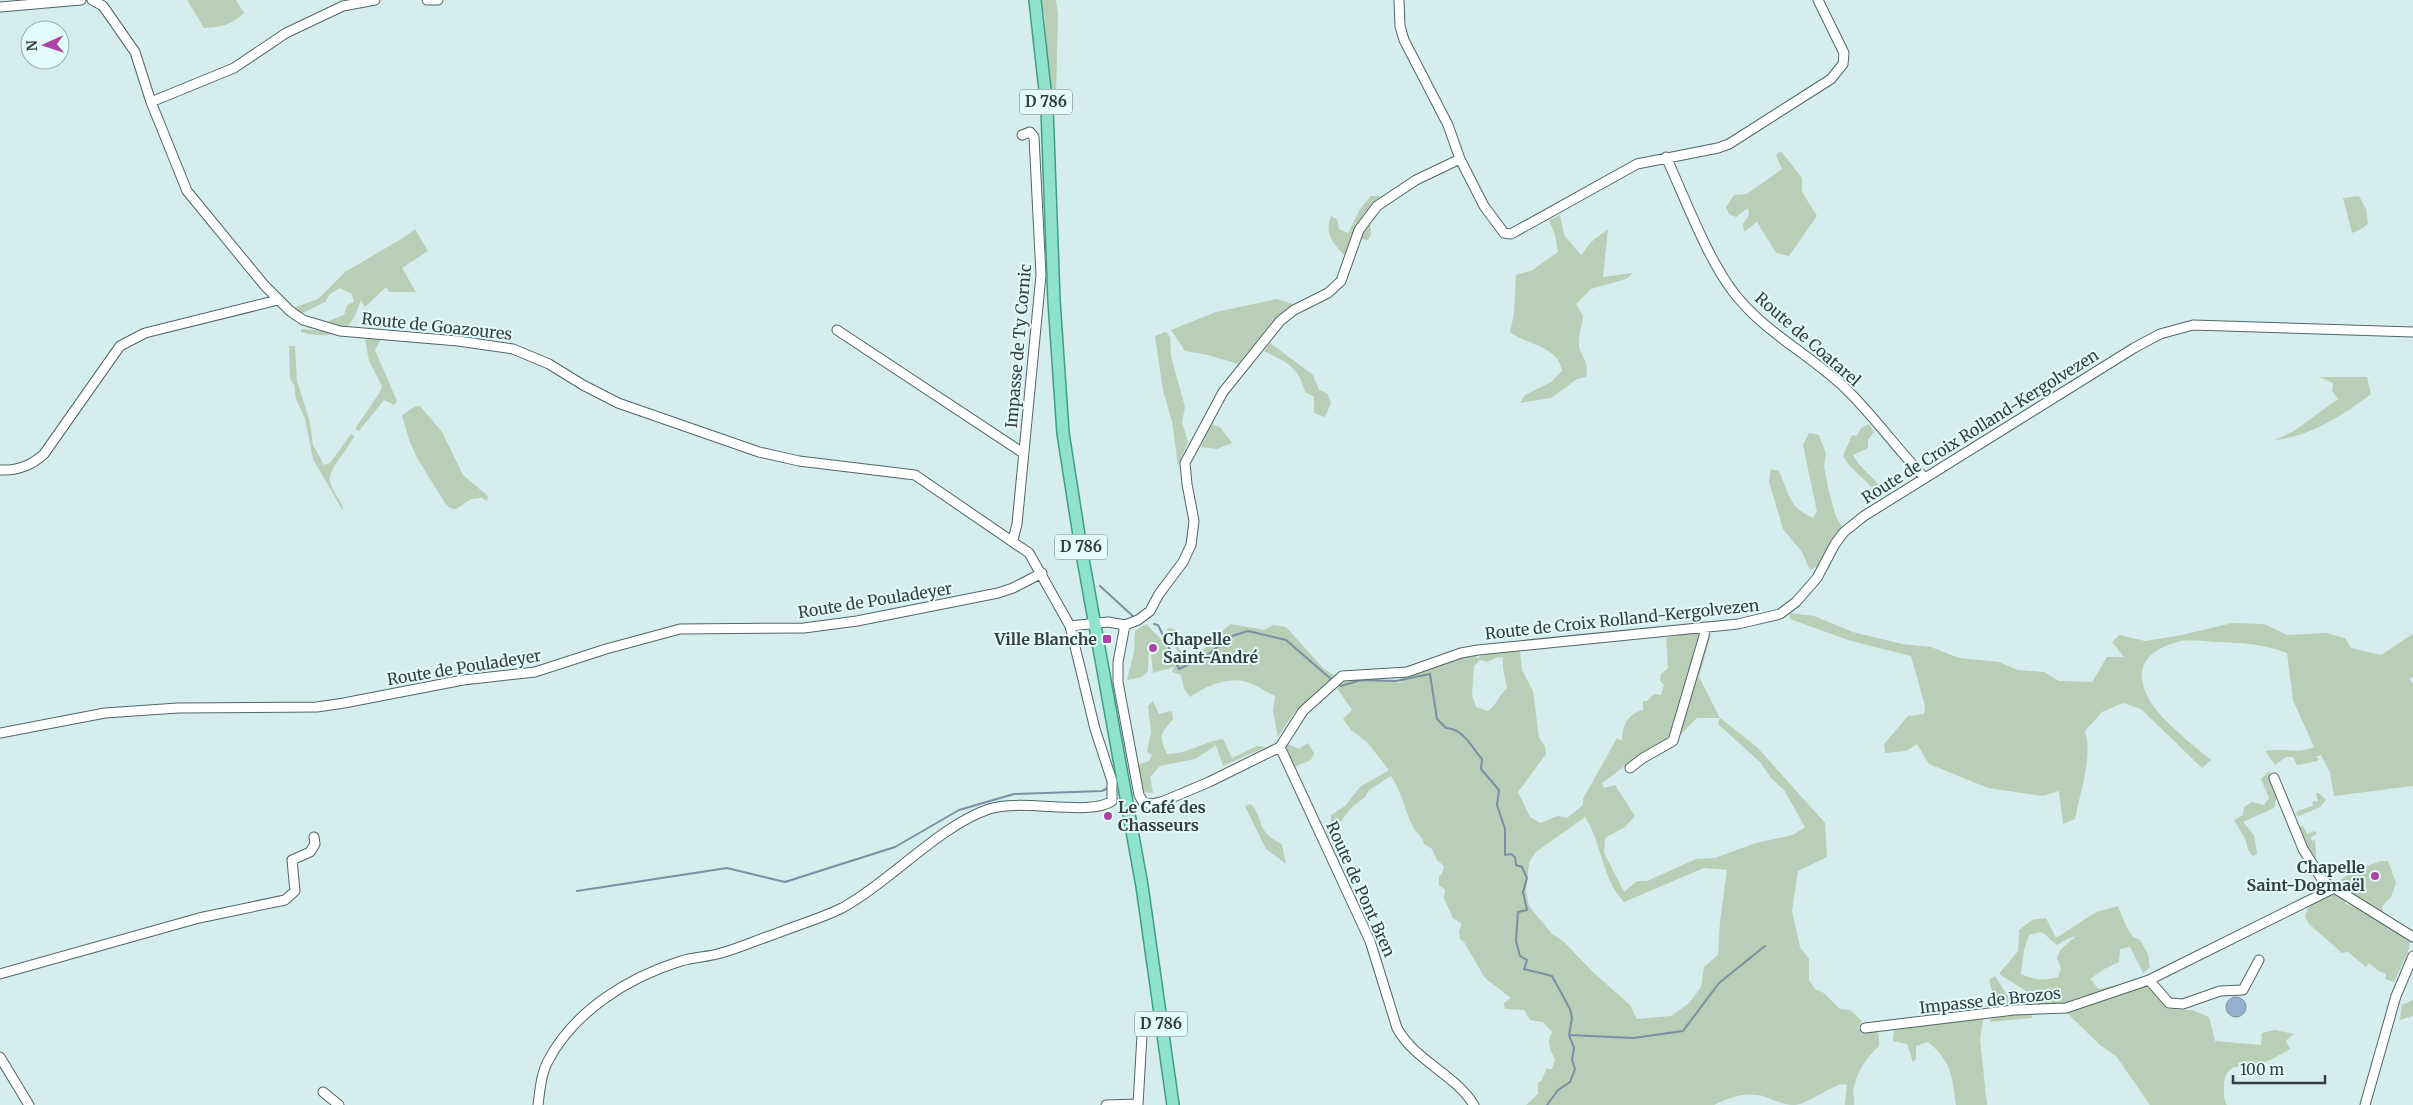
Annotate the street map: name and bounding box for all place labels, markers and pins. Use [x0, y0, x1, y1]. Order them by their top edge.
place label: Ville Blanche [993, 629, 1097, 649]
place label: Chapelle Saint-André [1163, 629, 1258, 667]
marker: Ville Blanche [1101, 633, 1113, 645]
marker: Chapelle Saint-André [1147, 642, 1159, 654]
place label: Le Café des Chasseurs [1118, 797, 1206, 835]
marker: Le Café des Chasseurs [1102, 810, 1114, 822]
place label: Chapelle Saint-Dogmaël [2247, 857, 2365, 895]
marker: Chapelle Saint-Dogmaël [2369, 870, 2381, 882]

